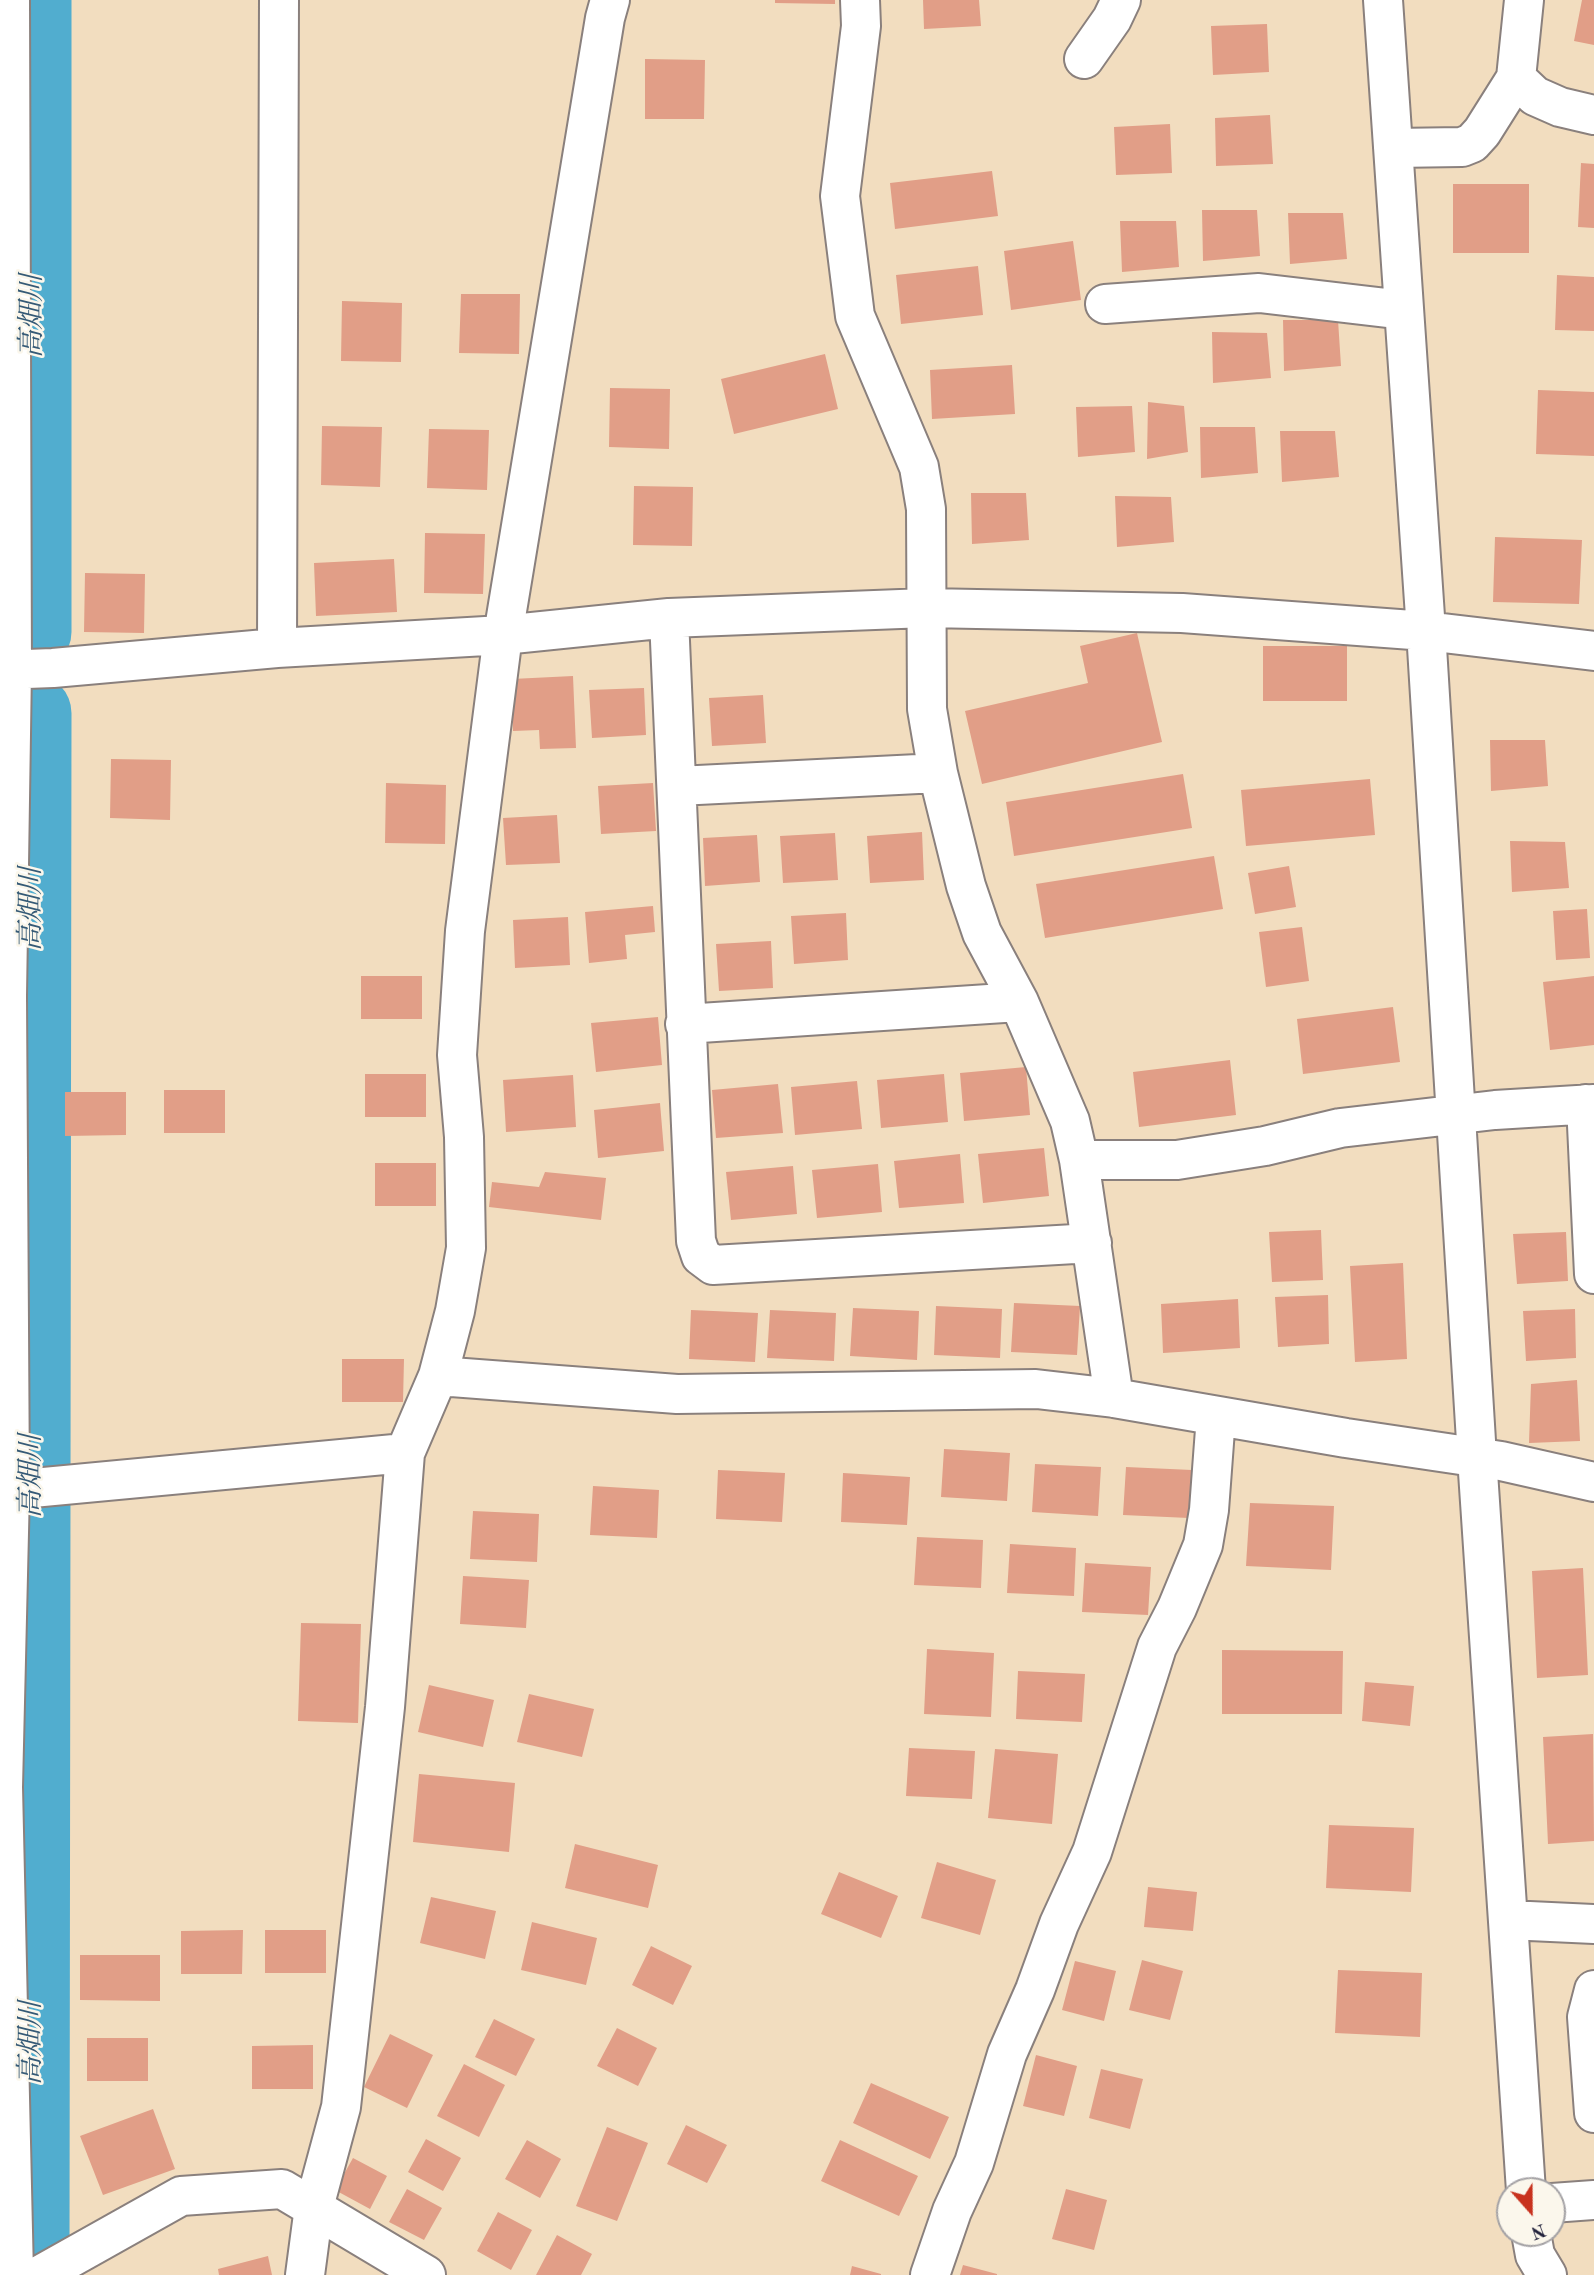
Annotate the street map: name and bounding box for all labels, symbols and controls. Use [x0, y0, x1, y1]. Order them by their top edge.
water label: 高畑川 [16, 274, 50, 358]
water label: 高畑川 [15, 867, 49, 951]
water label: 高畑川 [15, 1434, 49, 1518]
water label: 高畑川 [15, 2001, 49, 2085]
north arrow [1496, 2177, 1566, 2247]
text: N [1528, 2219, 1548, 2242]

